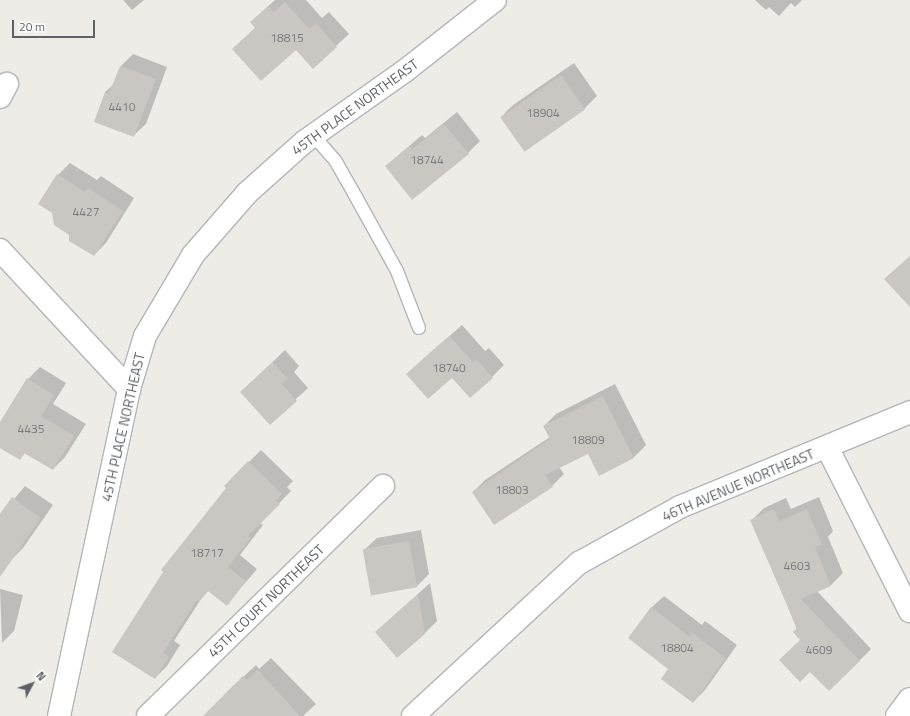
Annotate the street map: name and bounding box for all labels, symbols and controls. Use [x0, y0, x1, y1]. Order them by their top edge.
scale bar [14, 12, 97, 38]
text: 20 m [19, 17, 45, 36]
house number: 18815 [270, 31, 304, 45]
street label: 45TH PLACE NORTHEAST [289, 55, 421, 159]
house number: 4410 [109, 100, 135, 114]
house number: 18904 [526, 106, 560, 120]
house number: 18744 [410, 153, 444, 167]
house number: 4427 [73, 205, 99, 219]
street label: 45TH PLACE NORTHEAST [98, 351, 148, 503]
house number: 18740 [432, 361, 466, 375]
house number: 4435 [18, 422, 44, 436]
house number: 18809 [571, 433, 605, 447]
street label: 46TH AVENUE NORTHEAST [659, 445, 817, 525]
house number: 18803 [495, 483, 529, 497]
street label: 45TH COURT NORTHEAST [204, 541, 328, 661]
house number: 18717 [190, 546, 224, 560]
house number: 4603 [784, 559, 810, 573]
house number: 18804 [660, 641, 694, 655]
house number: 4609 [806, 643, 832, 657]
north arrow [12, 664, 52, 704]
text: N [33, 668, 50, 684]

